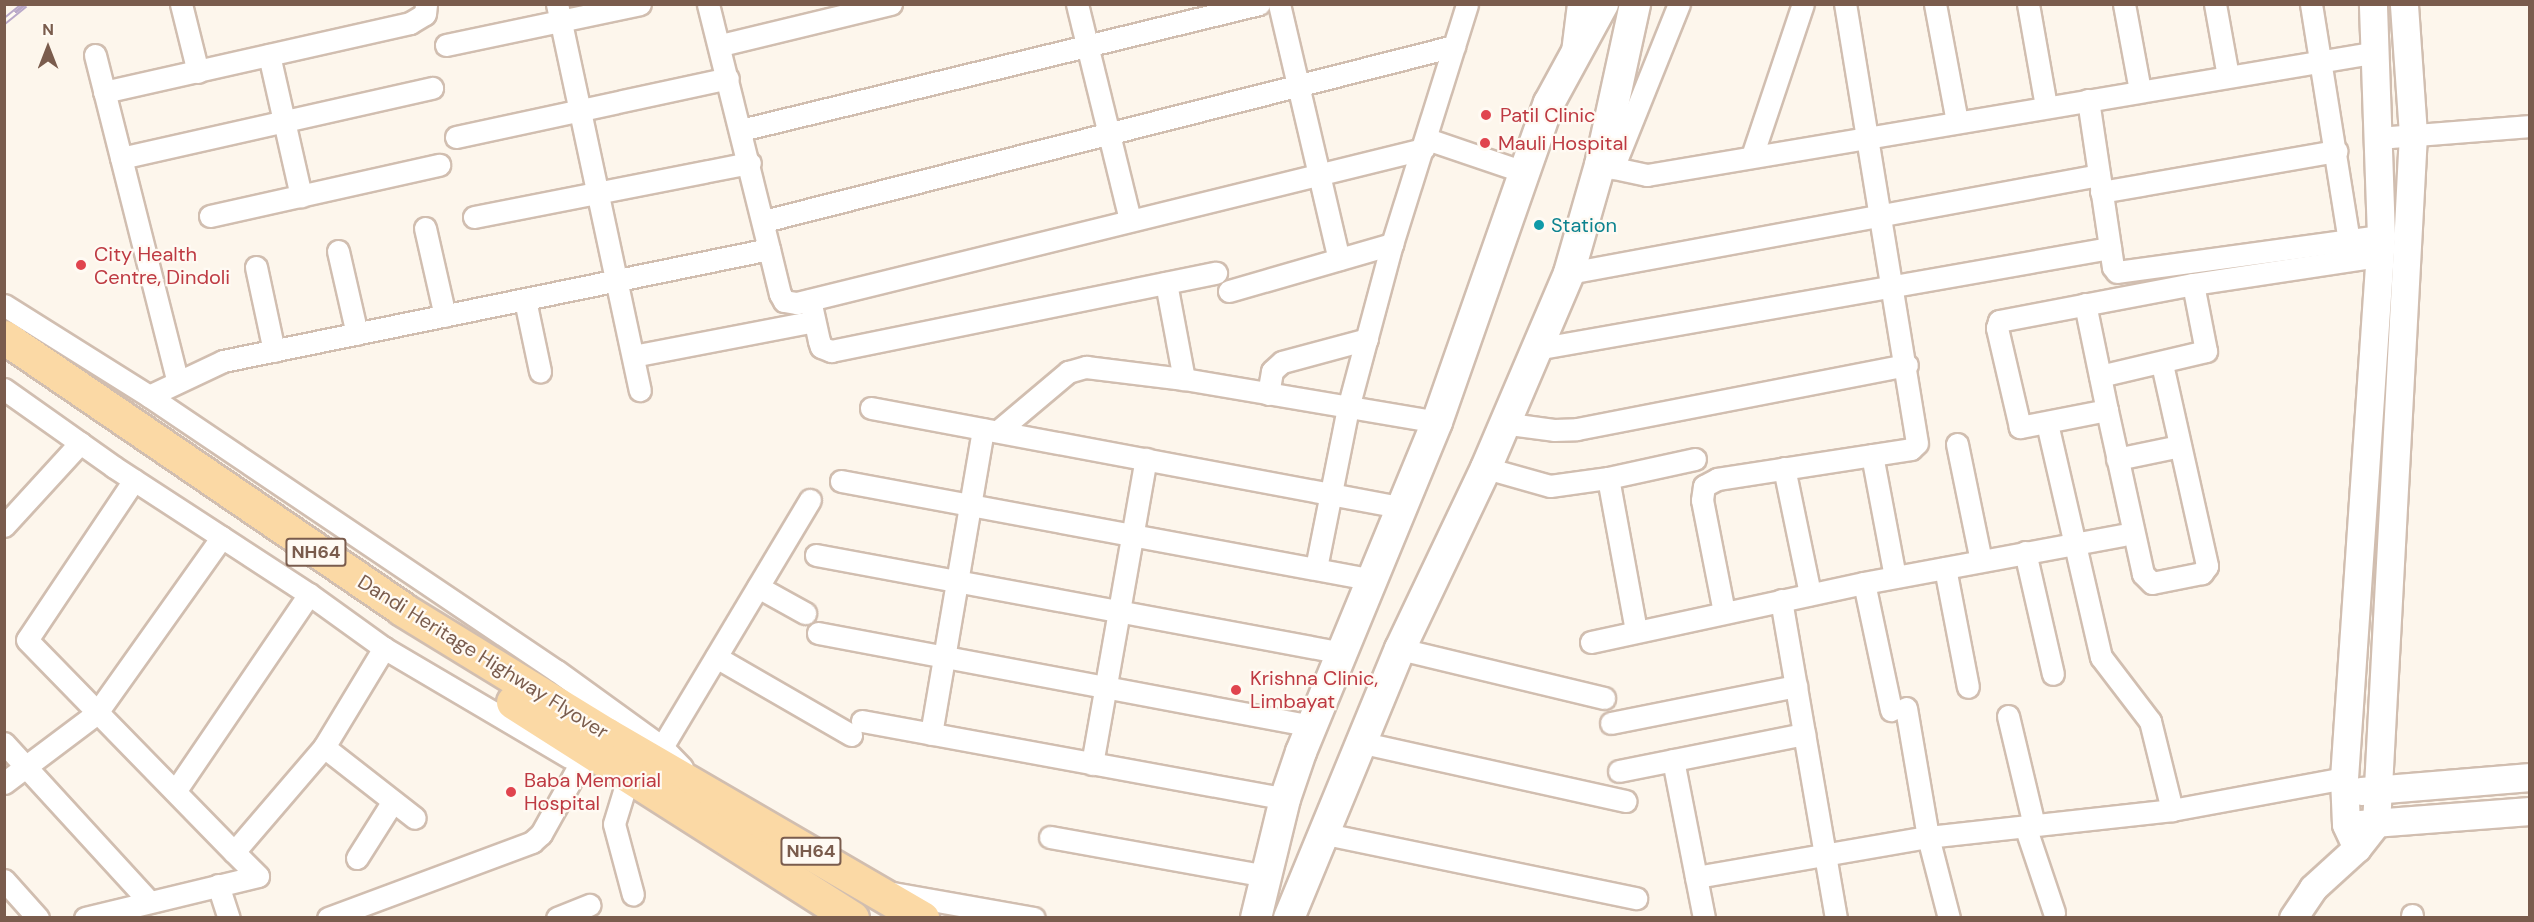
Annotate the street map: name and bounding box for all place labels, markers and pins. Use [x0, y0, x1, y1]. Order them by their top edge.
place label: Patil Clinic [1500, 103, 1595, 127]
marker: Patil Clinic [1477, 106, 1495, 124]
place label: Mauli Hospital [1498, 131, 1628, 155]
marker: Mauli Hospital [1476, 134, 1494, 152]
place label: Station [1551, 213, 1617, 237]
marker: Station [1532, 218, 1546, 232]
place label: City Health Centre, Dindoli [94, 242, 230, 289]
marker: City Health Centre, Dindoli [72, 256, 90, 274]
place label: Krishna Clinic, Limbayat [1250, 666, 1378, 713]
marker: Krishna Clinic, Limbayat [1227, 681, 1245, 699]
place label: Baba Memorial Hospital [524, 768, 661, 815]
marker: Baba Memorial Hospital [502, 783, 520, 801]

